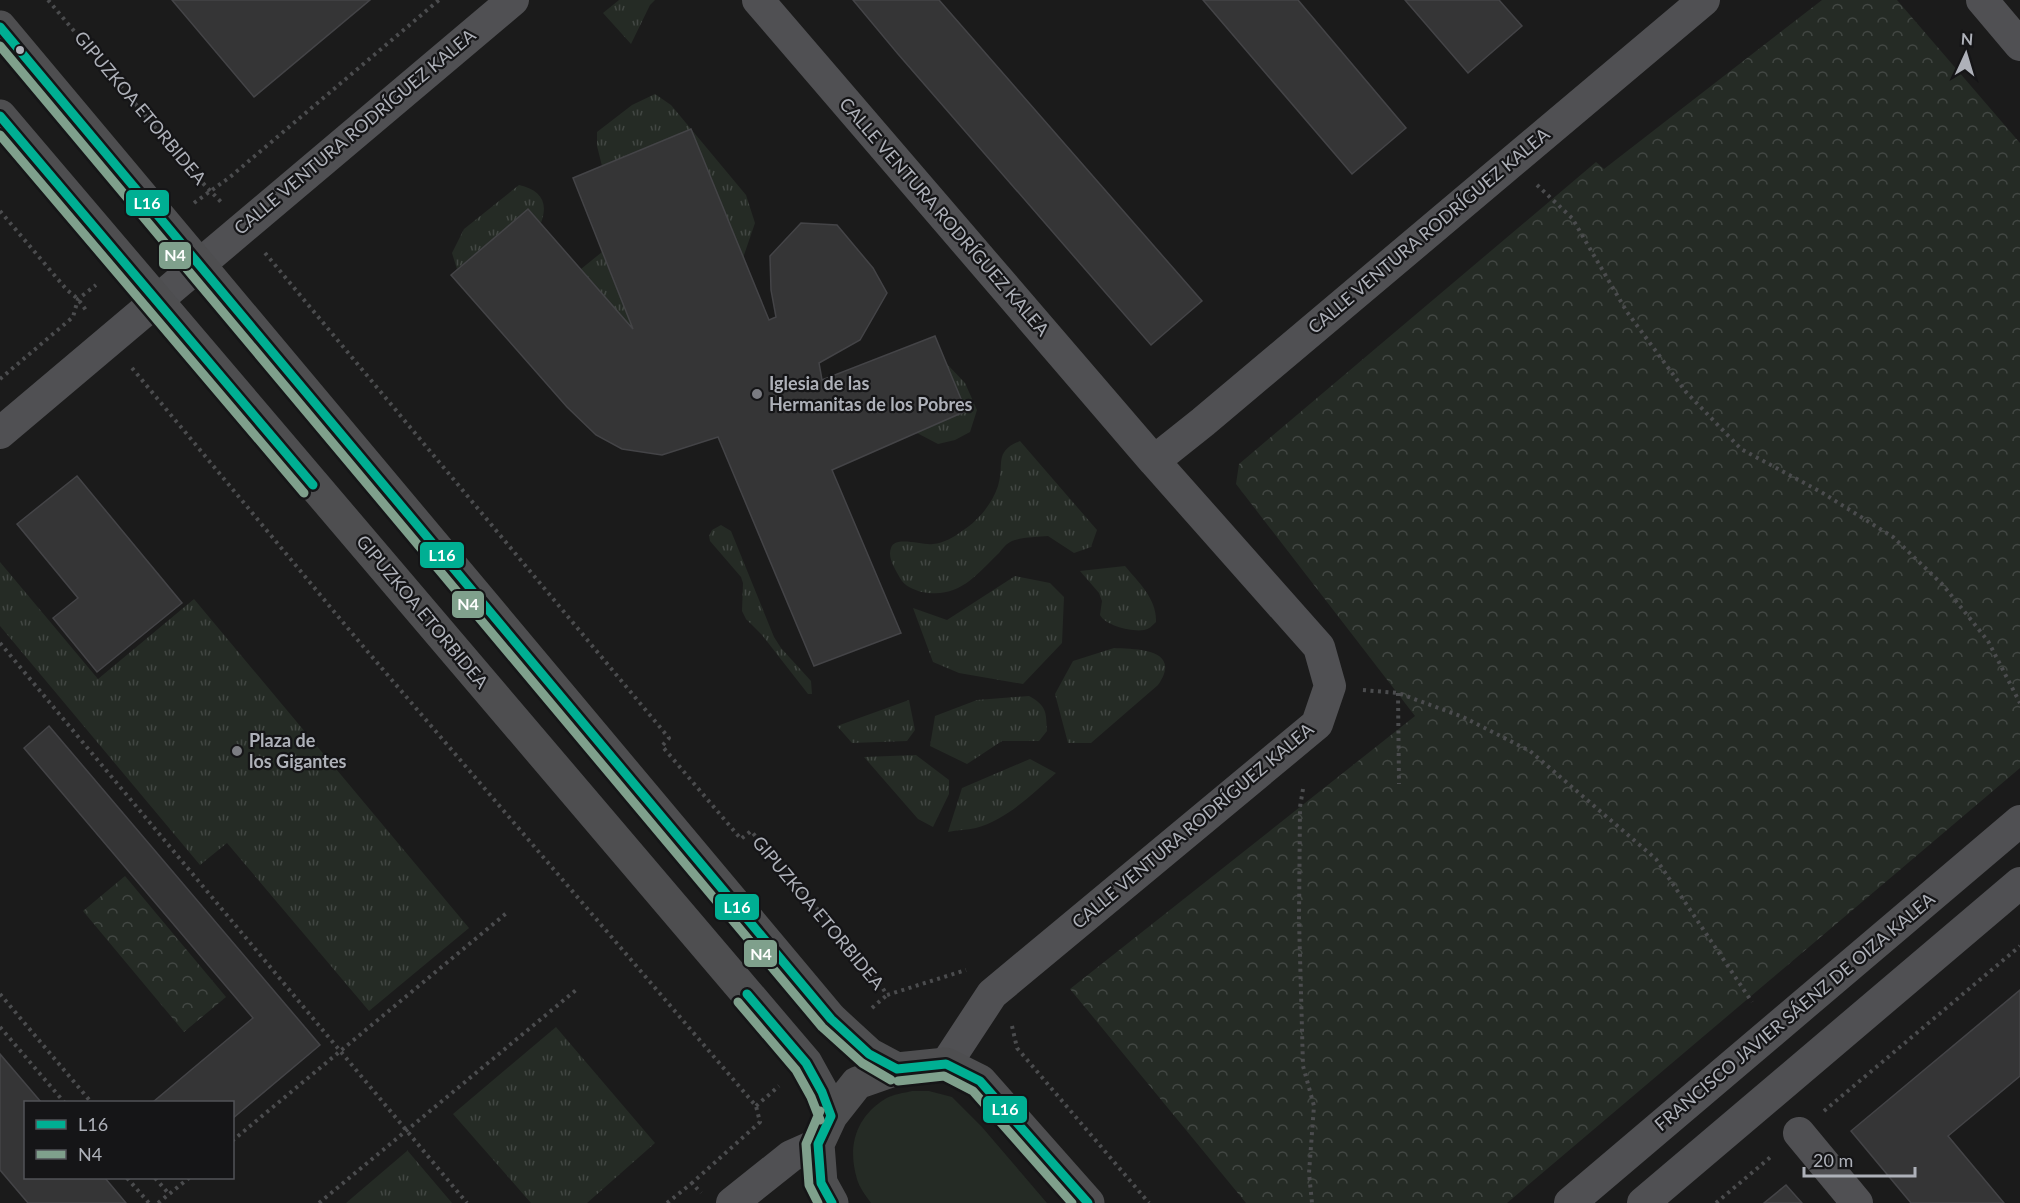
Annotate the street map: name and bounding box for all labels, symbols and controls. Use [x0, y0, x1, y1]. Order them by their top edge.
street label: CALLE VENTURA RODRÍGUEZ KALEA [229, 23, 480, 239]
north arrow [1936, 24, 1996, 84]
street label: GIPUZKOA ETORBIDEA [70, 26, 212, 189]
text: N [1960, 29, 1974, 48]
unlabelled marker [14, 44, 26, 56]
street label: CALLE VENTURA RODRÍGUEZ KALEA [835, 93, 1055, 341]
street label: CALLE VENTURA RODRÍGUEZ KALEA [1303, 122, 1554, 338]
line badge: L16 [125, 189, 170, 217]
text: L16 [134, 193, 160, 212]
line badge: N4 [158, 241, 192, 270]
text: N4 [164, 245, 186, 264]
place label: Iglesia de las Hermanitas de los Pobres [769, 372, 973, 415]
marker: Iglesia de las Hermanitas de los Pobres [750, 387, 764, 401]
street label: GIPUZKOA ETORBIDEA [352, 530, 494, 693]
line badge: L16 [419, 541, 465, 569]
text: L16 [429, 545, 455, 564]
line badge: N4 [451, 590, 485, 619]
text: N4 [457, 594, 479, 613]
street label: CALLE VENTURA RODRÍGUEZ KALEA [1067, 717, 1318, 933]
place label: Plaza de los Gigantes [249, 729, 347, 772]
marker: Plaza de los Gigantes [230, 744, 244, 758]
street label: GIPUZKOA ETORBIDEA [748, 831, 890, 994]
street label: FRANCISCO JAVIER SÁENZ DE OIZA KALEA [1650, 887, 1940, 1135]
line badge: L16 [714, 893, 760, 921]
text: L16 [724, 897, 750, 916]
line badge: N4 [743, 939, 778, 968]
text: N4 [750, 944, 772, 963]
line badge: L16 [982, 1095, 1028, 1124]
text: L16 [992, 1099, 1018, 1118]
legend [24, 1101, 234, 1179]
text: L16 [78, 1113, 108, 1135]
scale bar [1804, 1140, 1915, 1178]
text: N4 [78, 1143, 102, 1165]
text: 20 m [1813, 1149, 1853, 1171]

